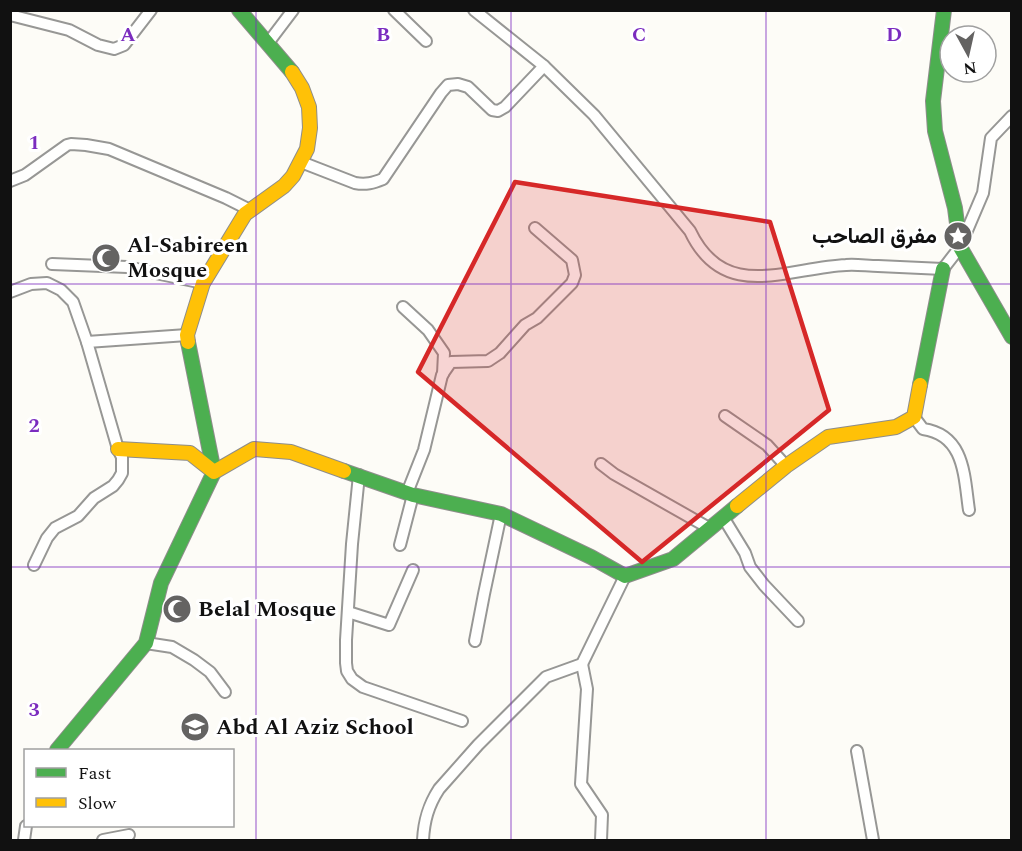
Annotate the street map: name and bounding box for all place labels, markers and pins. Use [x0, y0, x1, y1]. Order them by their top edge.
place label: مفرق الصاحب [812, 220, 937, 253]
place icon: مفرق الصاحب [942, 220, 974, 252]
place label: Al-Sabireen Mosque [127, 229, 249, 287]
mosque icon: Al-Sabireen Mosque [90, 242, 122, 274]
mosque icon: Belal Mosque [161, 593, 193, 625]
place label: Belal Mosque [198, 593, 336, 626]
school or university icon: Abd Al Aziz School [179, 711, 211, 743]
place label: Abd Al Aziz School [216, 711, 414, 744]

